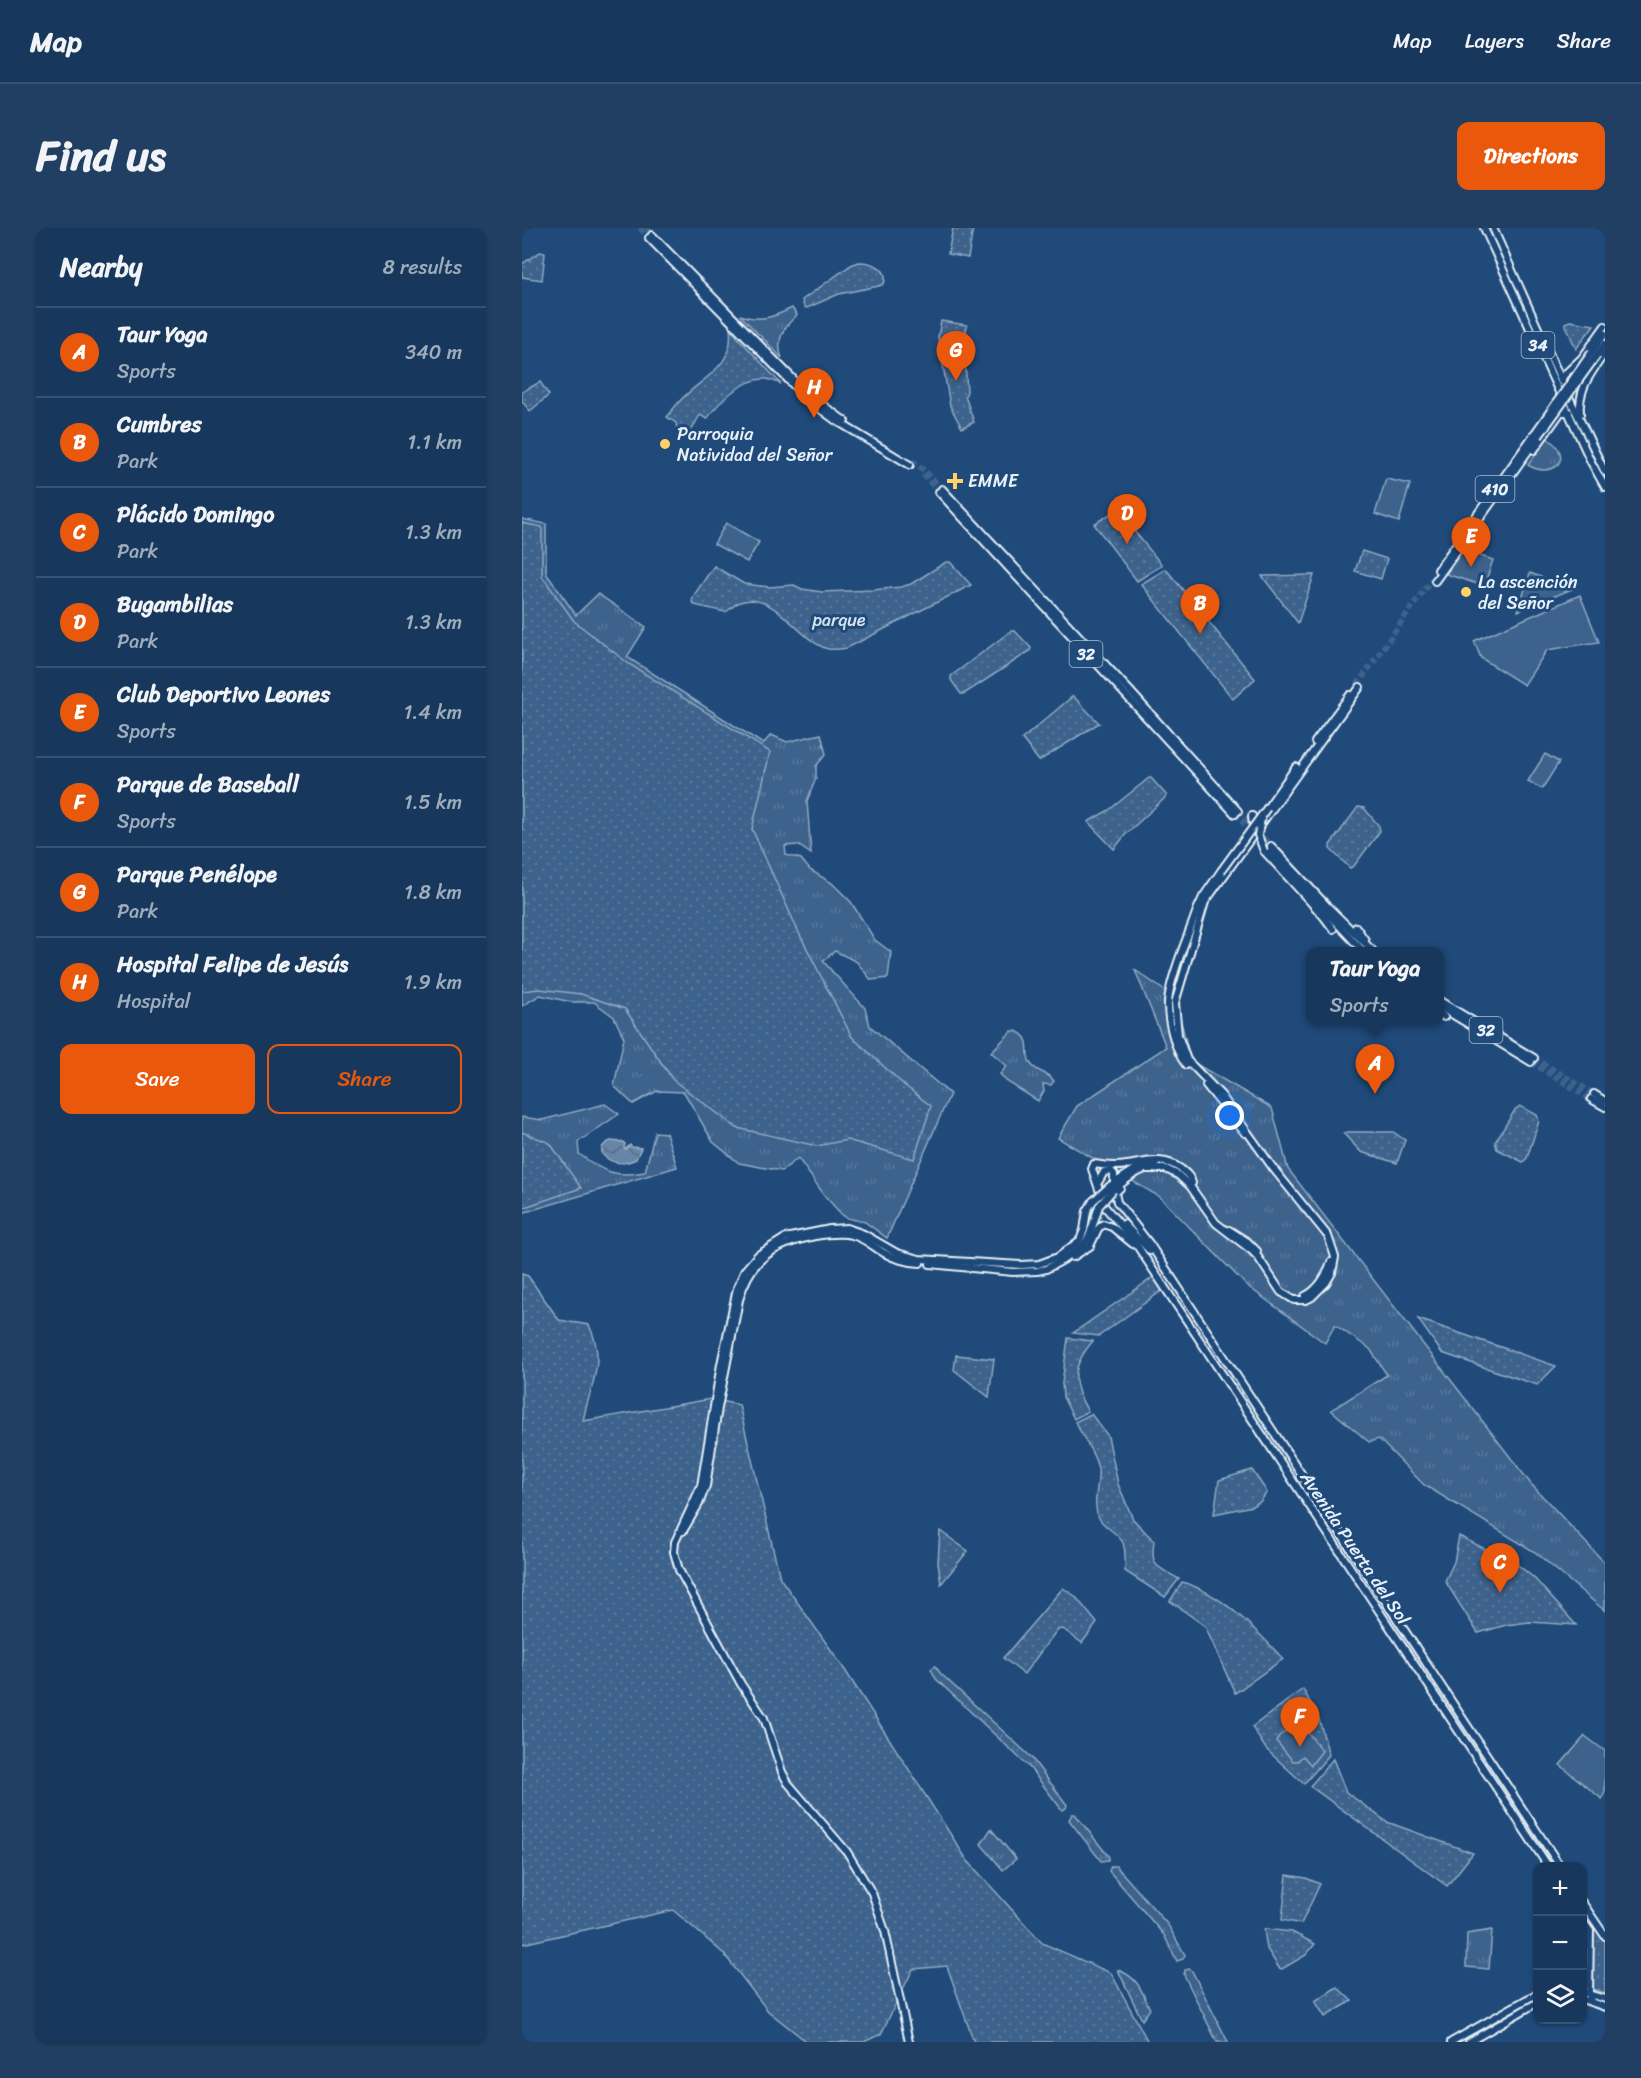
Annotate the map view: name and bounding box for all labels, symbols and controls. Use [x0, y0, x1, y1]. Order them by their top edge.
text: Map [30, 17, 82, 66]
text: Map [1393, 22, 1432, 60]
text: Layers [1465, 22, 1524, 60]
text: Share [1557, 22, 1611, 60]
text: Find us [36, 119, 166, 193]
button: Directions [1457, 122, 1605, 190]
text: Nearby [60, 244, 142, 290]
text: 8 results [383, 250, 462, 285]
text: Taur Yoga [117, 315, 207, 354]
pin: G [936, 332, 976, 381]
road number: 34 [1522, 332, 1554, 358]
text: A [73, 335, 86, 370]
text: 340 m [405, 335, 462, 370]
text: Sports [117, 354, 176, 389]
pin: H [794, 368, 834, 418]
text: Cumbres [117, 405, 202, 444]
place label: Parroquia Natividad del Señor [677, 418, 834, 471]
text: B [73, 425, 86, 460]
text: 1.1 km [408, 425, 462, 460]
marker: Parroquia Natividad del Señor [658, 437, 672, 451]
text: Park [117, 444, 158, 479]
place label: EMME [968, 465, 1019, 497]
marker: EMME [946, 472, 964, 490]
road number: 410 [1476, 476, 1514, 502]
pin: D [1108, 494, 1146, 544]
text: Plácido Domingo [117, 495, 274, 534]
text: C [73, 515, 86, 550]
text: 1.3 km [405, 515, 462, 550]
pin: E [1452, 518, 1490, 567]
text: Park [117, 534, 158, 569]
place label: La ascención del Señor [1478, 566, 1578, 619]
pin: B [1180, 584, 1220, 634]
text: Bugambilias [117, 585, 233, 624]
marker: La ascención del Señor [1459, 585, 1473, 599]
park label: parque [811, 604, 866, 636]
text: D [74, 605, 85, 640]
text: 1.3 km [405, 605, 462, 640]
text: Park [117, 624, 158, 659]
road number: 32 [1070, 641, 1102, 667]
text: Club Deportivo Leones [117, 675, 330, 714]
text: E [74, 695, 85, 730]
text: 1.4 km [404, 695, 462, 730]
text: Sports [117, 714, 176, 749]
text: Parque de Baseball [117, 765, 299, 804]
text: F [74, 785, 85, 820]
text: 1.5 km [404, 785, 462, 820]
text: Sports [117, 804, 176, 839]
text: Parque Penélope [117, 855, 277, 894]
text: G [73, 875, 86, 910]
text: 1.8 km [404, 875, 462, 910]
text: Park [117, 894, 158, 929]
text: Hospital Felipe de Jesús [117, 945, 348, 984]
popup [1306, 947, 1444, 1025]
text: Taur Yoga [1330, 949, 1420, 988]
text: H [72, 965, 87, 1000]
text: 1.9 km [404, 965, 462, 1000]
text: Hospital [117, 984, 190, 1019]
text: Sports [1330, 988, 1389, 1023]
road number: 32 [1470, 1017, 1502, 1043]
button: Save [60, 1044, 255, 1114]
button: Share [267, 1044, 462, 1114]
pin: A [1356, 1044, 1394, 1094]
your location [1215, 1101, 1244, 1130]
street label: Avenida Puerta del Sol [1291, 1464, 1419, 1632]
pin: C [1480, 1544, 1520, 1593]
pin: F [1280, 1698, 1320, 1747]
map controls [1533, 1862, 1587, 2024]
button: + [1533, 1862, 1587, 1916]
button: − [1533, 1916, 1587, 1970]
button: layers [1533, 1970, 1587, 2024]

